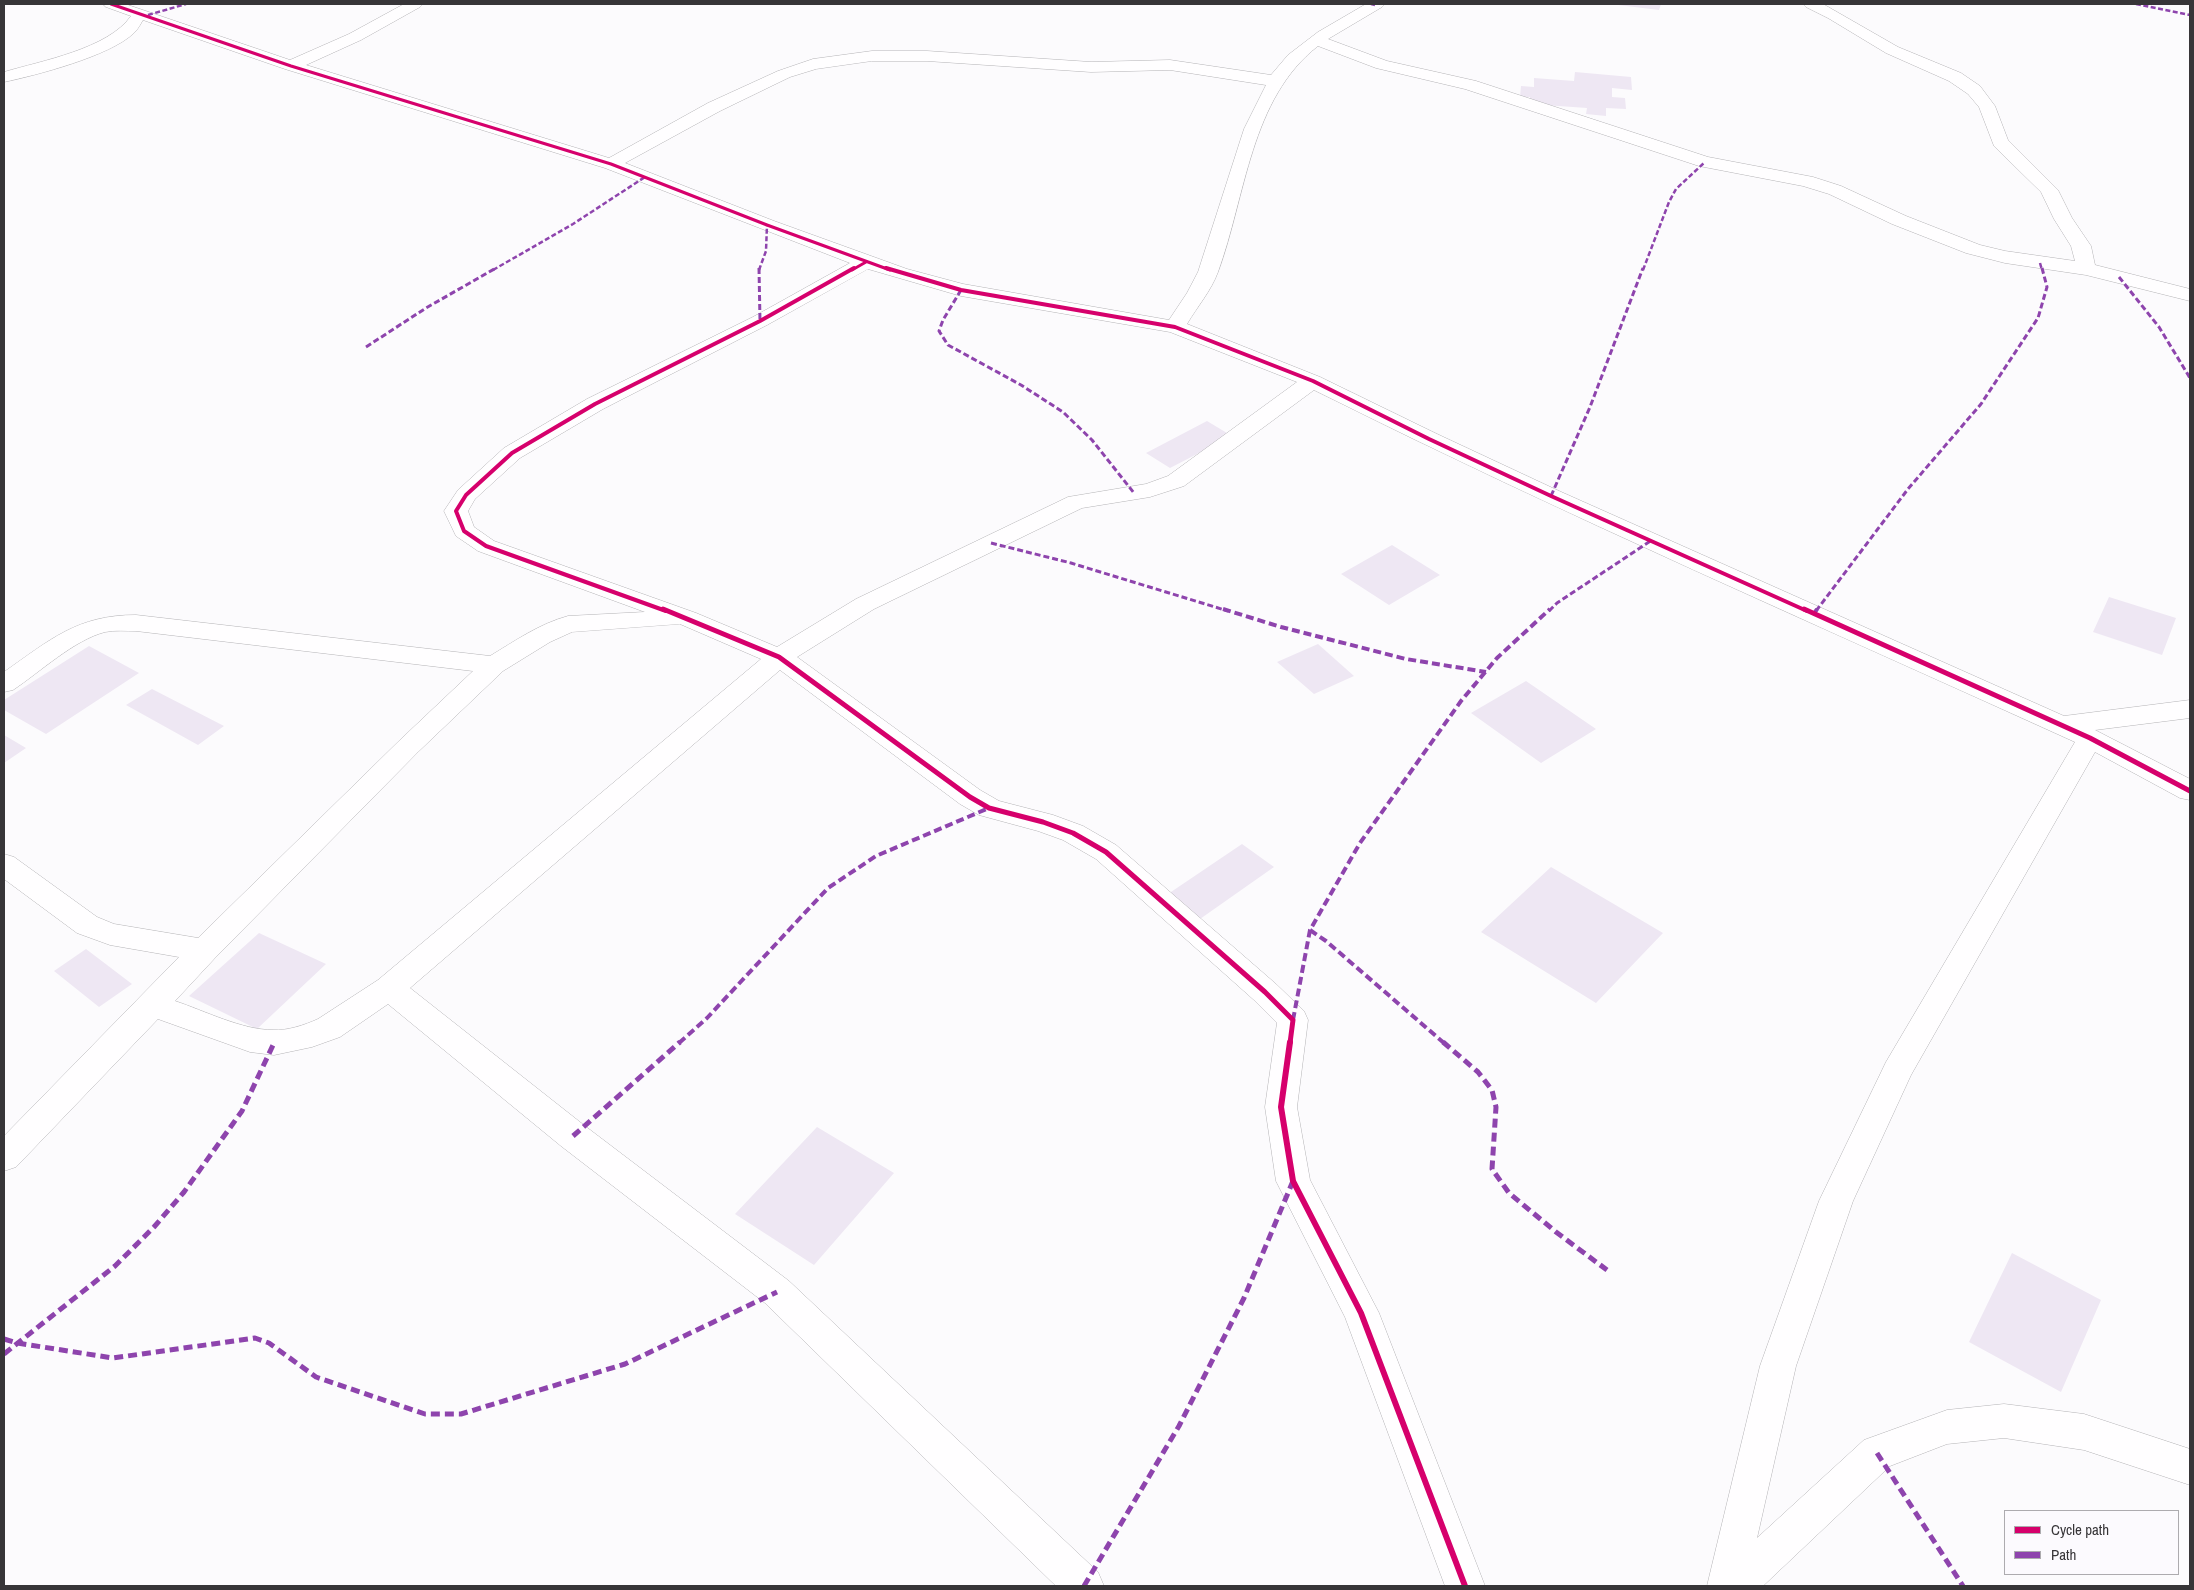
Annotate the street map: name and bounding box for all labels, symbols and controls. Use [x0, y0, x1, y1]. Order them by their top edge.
legend [2004, 1510, 2179, 1575]
text: Cycle path [2051, 1519, 2109, 1540]
text: Path [2051, 1544, 2076, 1565]

